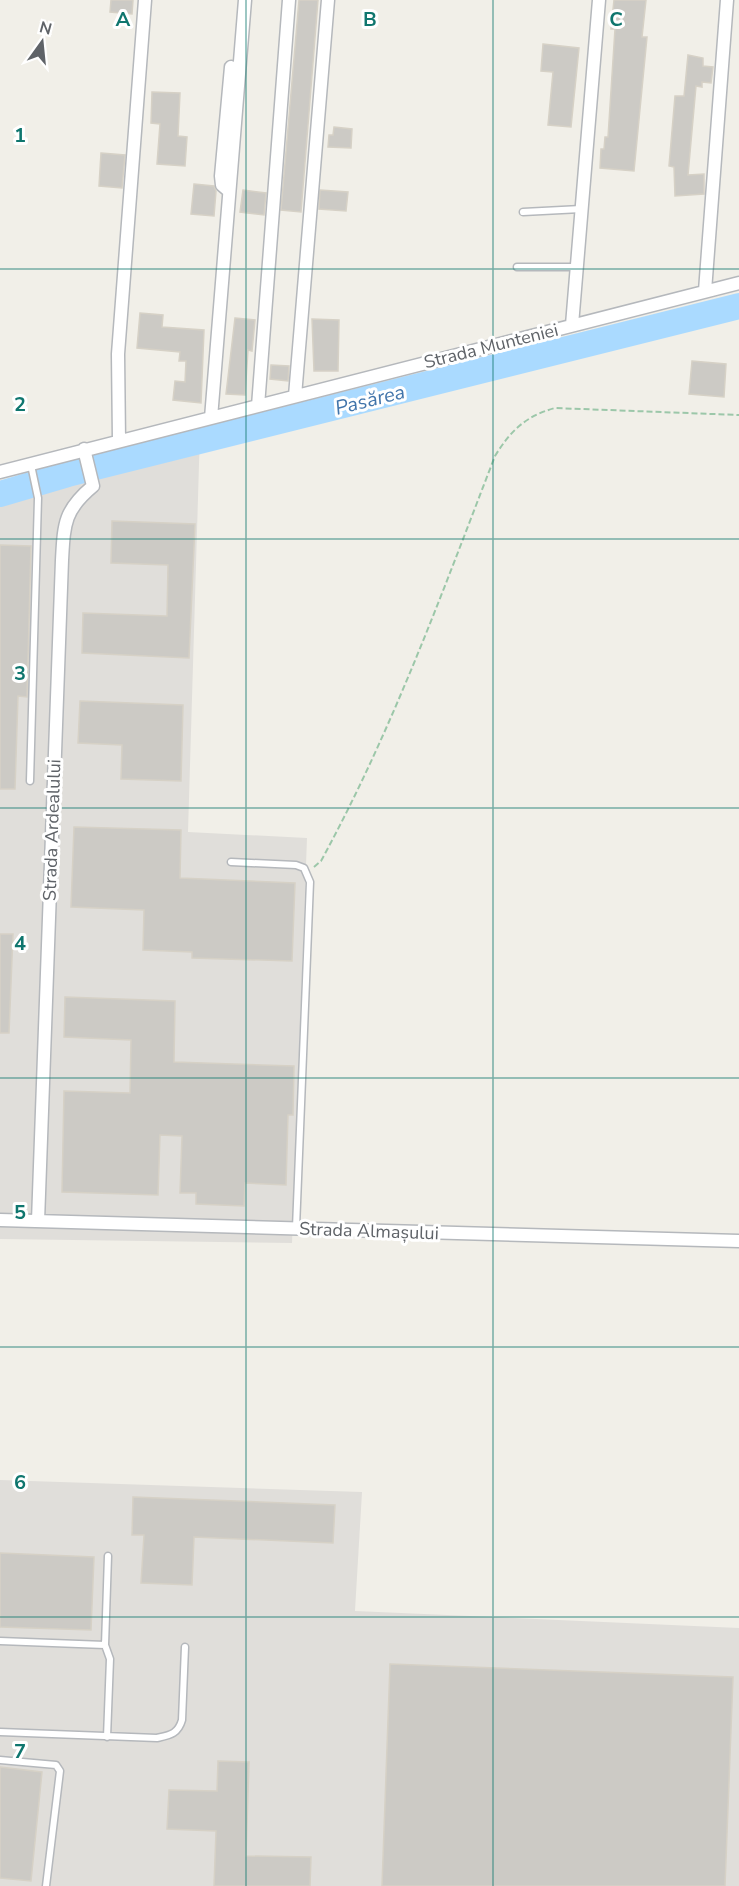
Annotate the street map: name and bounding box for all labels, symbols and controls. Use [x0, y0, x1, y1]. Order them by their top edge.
text: A [116, 6, 131, 33]
text: B [363, 6, 377, 33]
text: C [609, 6, 623, 33]
north arrow [12, 12, 72, 72]
text: N [37, 16, 54, 41]
text: 1 [14, 122, 26, 149]
street label: Strada Munteniei [421, 318, 561, 374]
water label: Pasărea [332, 378, 408, 422]
text: 2 [14, 391, 26, 418]
text: 3 [14, 660, 26, 687]
street label: Strada Ardealului [38, 759, 66, 901]
text: 4 [14, 930, 26, 957]
text: 5 [14, 1199, 26, 1226]
street label: Strada Almașului [299, 1217, 439, 1245]
text: 6 [14, 1469, 26, 1496]
text: 7 [14, 1738, 26, 1765]

